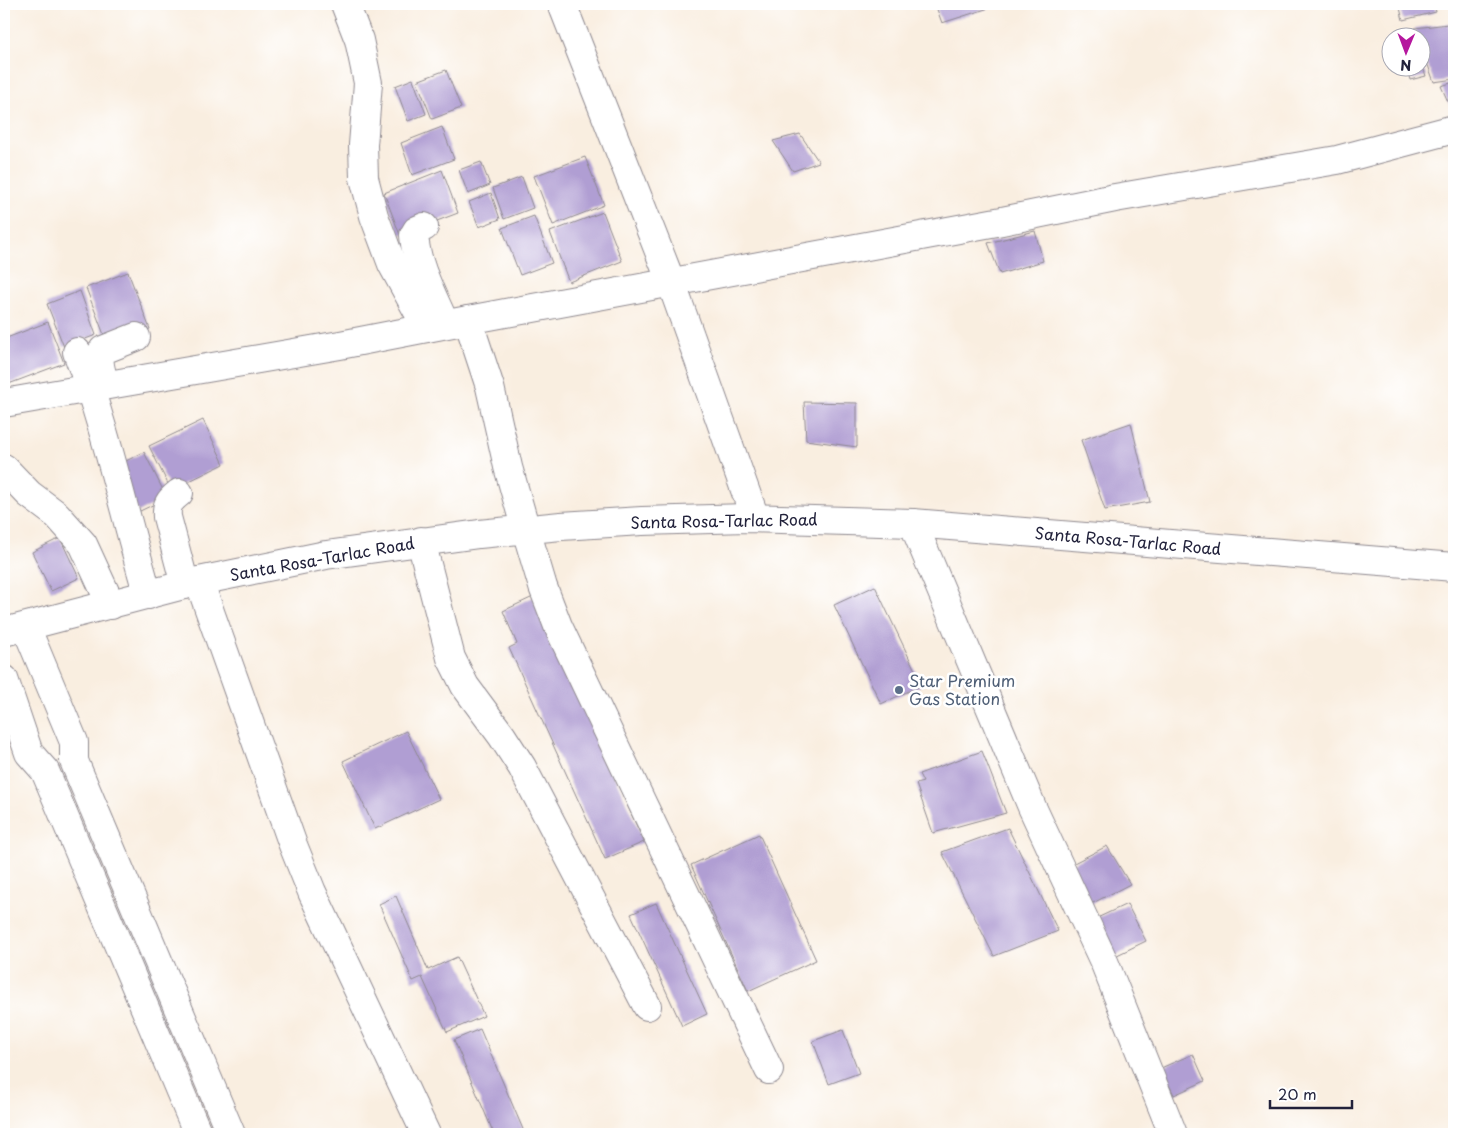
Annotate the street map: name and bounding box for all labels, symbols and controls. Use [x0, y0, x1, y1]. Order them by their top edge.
north arrow [1380, 28, 1430, 78]
text: N [1400, 55, 1411, 76]
street label: Santa Rosa-Tarlac Road [630, 506, 818, 534]
street label: Santa Rosa-Tarlac Road [1034, 520, 1222, 560]
street label: Santa Rosa-Tarlac Road [228, 530, 416, 586]
place label: Star Premium Gas Station [909, 668, 1015, 710]
marker: Star Premium Gas Station [893, 684, 905, 696]
scale bar [1270, 1078, 1353, 1110]
text: 20 m [1278, 1082, 1317, 1105]

